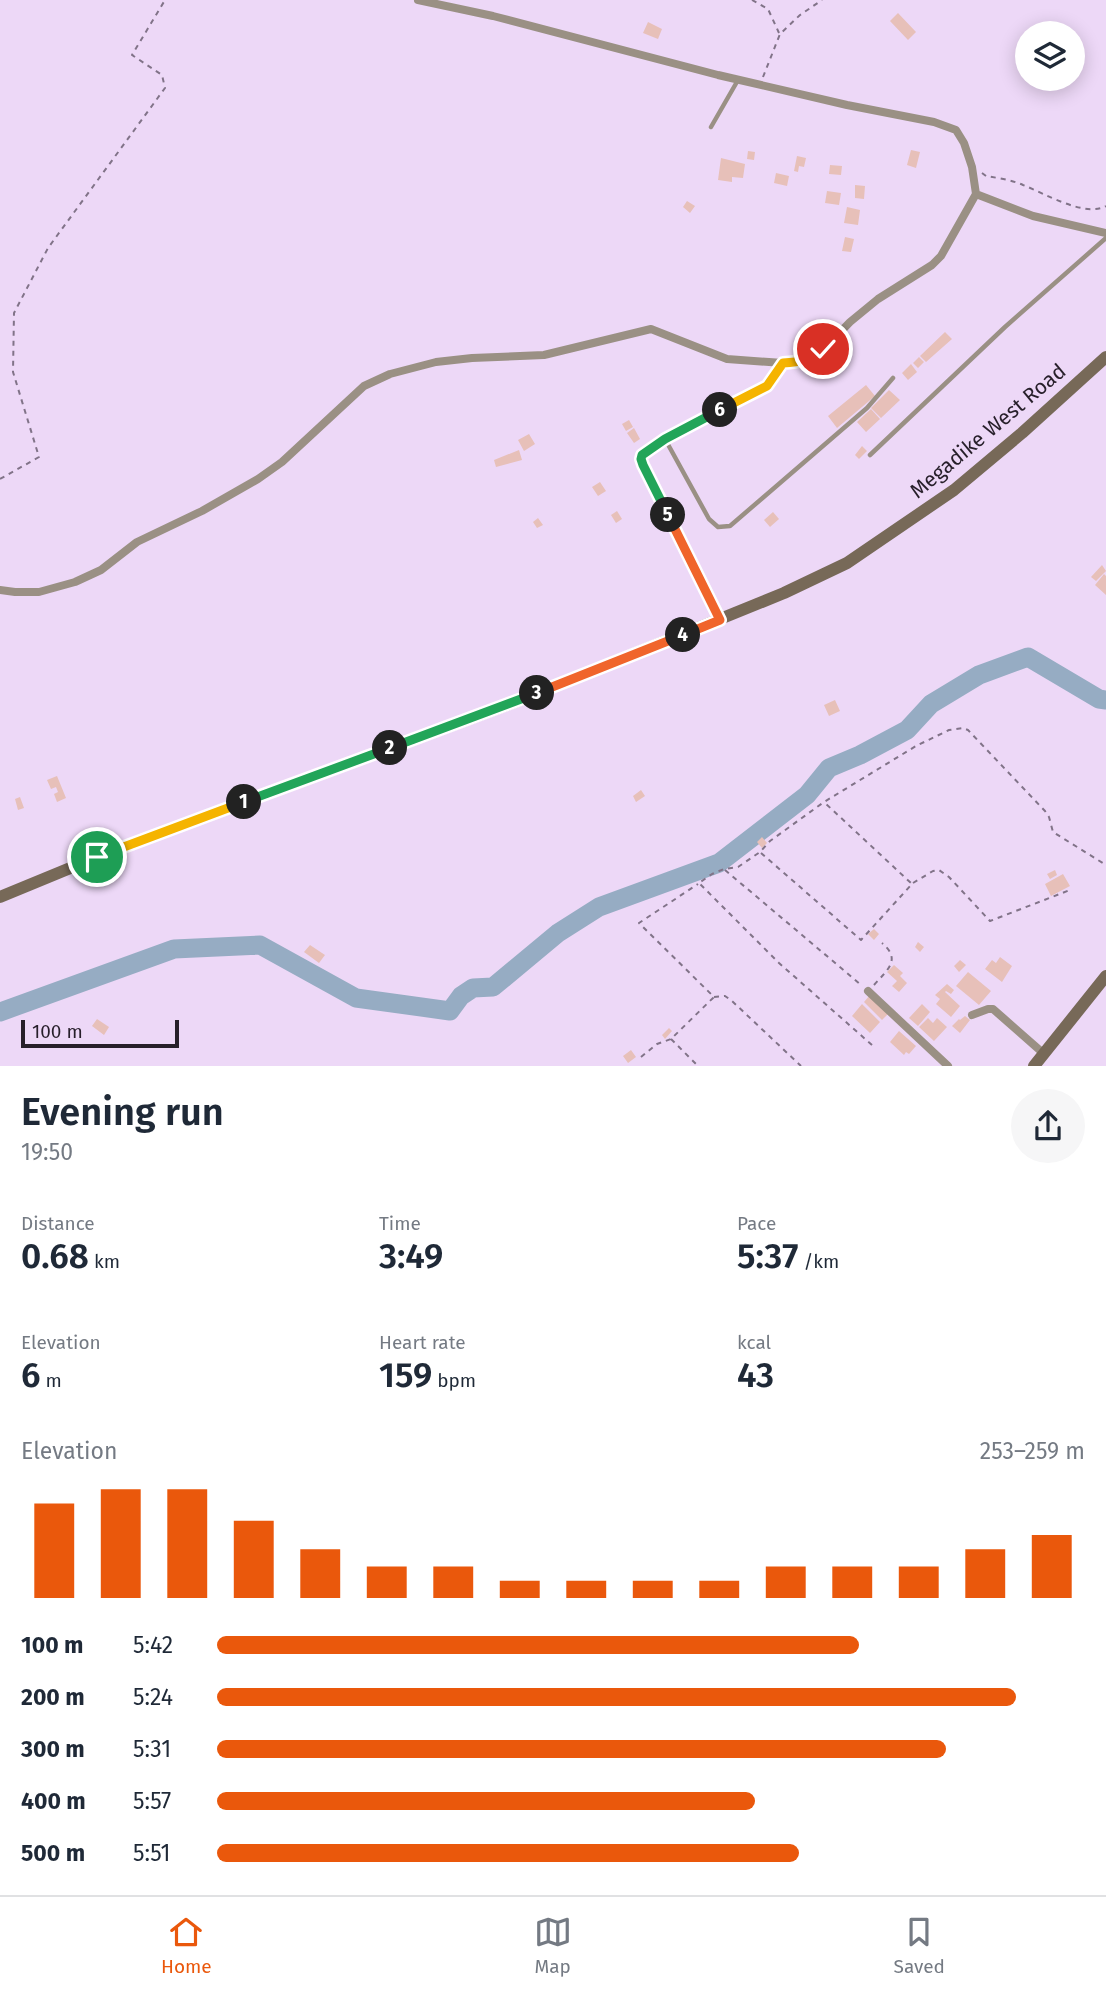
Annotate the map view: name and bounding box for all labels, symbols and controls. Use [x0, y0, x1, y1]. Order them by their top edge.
map controls [1015, 21, 1085, 91]
button: layers [1015, 21, 1085, 91]
pin [793, 319, 853, 379]
icon: check [804, 330, 842, 368]
street label: Megadike West Road [905, 358, 1071, 504]
pin: 6 [702, 392, 738, 428]
text: 6 [714, 398, 725, 421]
pin: 5 [650, 498, 686, 532]
text: 5 [662, 503, 673, 526]
pin: 4 [666, 618, 700, 652]
text: 4 [677, 623, 688, 646]
pin: 3 [520, 676, 554, 710]
text: 3 [532, 681, 541, 704]
pin: 2 [372, 730, 408, 766]
text: 2 [385, 736, 394, 759]
pin: 1 [226, 784, 262, 820]
text: 1 [239, 790, 248, 813]
pin [67, 827, 127, 887]
icon: arrive [78, 838, 116, 876]
scale bar [21, 1016, 178, 1048]
text: 100 m [32, 1020, 83, 1043]
text: Evening run [21, 1089, 224, 1135]
button: share [1011, 1089, 1085, 1163]
text: 19:50 [21, 1138, 73, 1166]
text: Distance [21, 1212, 95, 1235]
text: Time [379, 1212, 421, 1235]
text: Pace [737, 1212, 776, 1235]
text: 0.68 [21, 1235, 89, 1277]
text: 3:49 [379, 1235, 443, 1277]
text: 5:37 [737, 1235, 798, 1277]
text: km [89, 1250, 120, 1273]
text: /km [798, 1250, 839, 1273]
text: Elevation [21, 1331, 101, 1354]
text: Heart rate [379, 1331, 466, 1354]
text: kcal [737, 1331, 771, 1354]
text: 6 [21, 1354, 40, 1396]
text: 159 [379, 1354, 432, 1396]
text: 43 [737, 1354, 774, 1396]
text: m [40, 1369, 62, 1392]
text: bpm [432, 1369, 476, 1392]
text: Elevation [21, 1437, 117, 1465]
text: 253–259 m [980, 1437, 1085, 1465]
text: 100 m [21, 1631, 83, 1659]
text: 5:42 [133, 1631, 173, 1659]
text: 200 m [21, 1683, 85, 1711]
text: 5:24 [133, 1683, 173, 1711]
text: 300 m [21, 1735, 85, 1763]
text: 5:31 [133, 1735, 171, 1763]
text: 400 m [21, 1787, 86, 1815]
text: 5:57 [133, 1787, 171, 1815]
text: 500 m [21, 1839, 85, 1867]
text: 5:51 [133, 1839, 170, 1867]
tab: Home [161, 1913, 212, 1978]
tab: Map [534, 1913, 572, 1978]
tab: Saved [894, 1913, 945, 1978]

